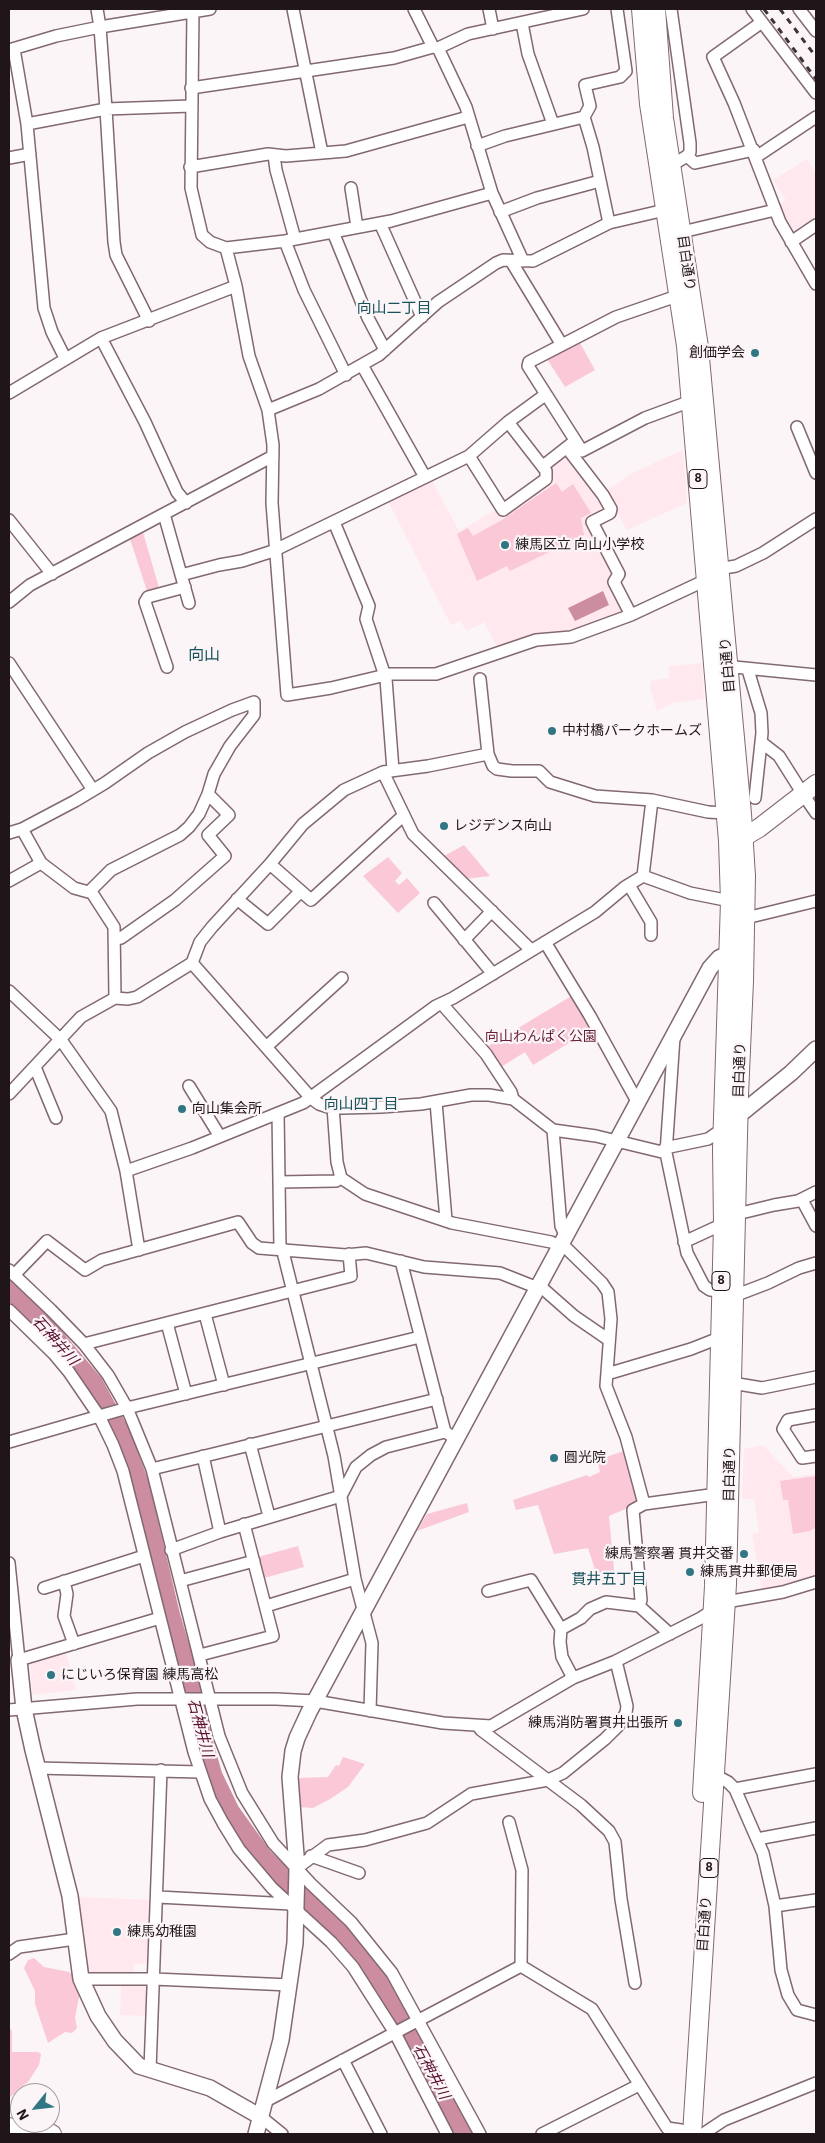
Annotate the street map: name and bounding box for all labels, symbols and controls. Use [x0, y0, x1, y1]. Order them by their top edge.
street label: 目白通り [674, 234, 698, 292]
district label: 向山二丁目 [357, 300, 431, 318]
place label: 創価学会 [689, 345, 745, 361]
marker: 創価学会 [749, 347, 761, 359]
road number: 8 [689, 469, 707, 488]
place label: 練馬区立 向山小学校 [515, 537, 644, 553]
marker: 練馬区立 向山小学校 [499, 539, 511, 551]
street label: 目白通り [717, 636, 739, 694]
district label: 向山 [188, 645, 220, 665]
place label: 中村橋パークホームズ [562, 723, 702, 739]
marker: 中村橋パークホームズ [546, 725, 558, 737]
place label: レジデンス向山 [454, 818, 552, 834]
marker: レジデンス向山 [438, 820, 450, 832]
park label: 向山わんぱく公園 [485, 1029, 597, 1045]
street label: 目白通り [731, 1042, 749, 1098]
district label: 向山四丁目 [324, 1096, 398, 1114]
place label: 向山集会所 [192, 1101, 262, 1117]
marker: 向山集会所 [176, 1103, 188, 1115]
road number: 8 [712, 1272, 730, 1290]
water label: 石神井川 [28, 1313, 82, 1369]
street label: 目白通り [721, 1446, 739, 1502]
place label: 圓光院 [564, 1450, 606, 1466]
marker: 圓光院 [548, 1452, 560, 1464]
place label: 練馬警察署 貫井交番 [605, 1546, 734, 1562]
marker: 練馬警察署 貫井交番 [738, 1548, 750, 1560]
place label: 練馬貫井郵便局 [700, 1564, 798, 1580]
marker: 練馬貫井郵便局 [684, 1566, 696, 1578]
district label: 貫井五丁目 [572, 1571, 646, 1589]
place label: にじいろ保育園 練馬高松 [61, 1667, 218, 1683]
marker: にじいろ保育園 練馬高松 [45, 1669, 57, 1681]
water label: 石神井川 [184, 1697, 216, 1759]
place label: 練馬消防署貫井出張所 [528, 1715, 668, 1731]
marker: 練馬消防署貫井出張所 [672, 1717, 684, 1729]
road number: 8 [700, 1859, 718, 1878]
street label: 目白通り [695, 1895, 715, 1953]
place label: 練馬幼稚園 [127, 1924, 197, 1940]
marker: 練馬幼稚園 [111, 1926, 123, 1938]
water label: 石神井川 [409, 2041, 453, 2103]
north arrow [10, 2083, 60, 2133]
text: N [12, 2106, 33, 2124]

